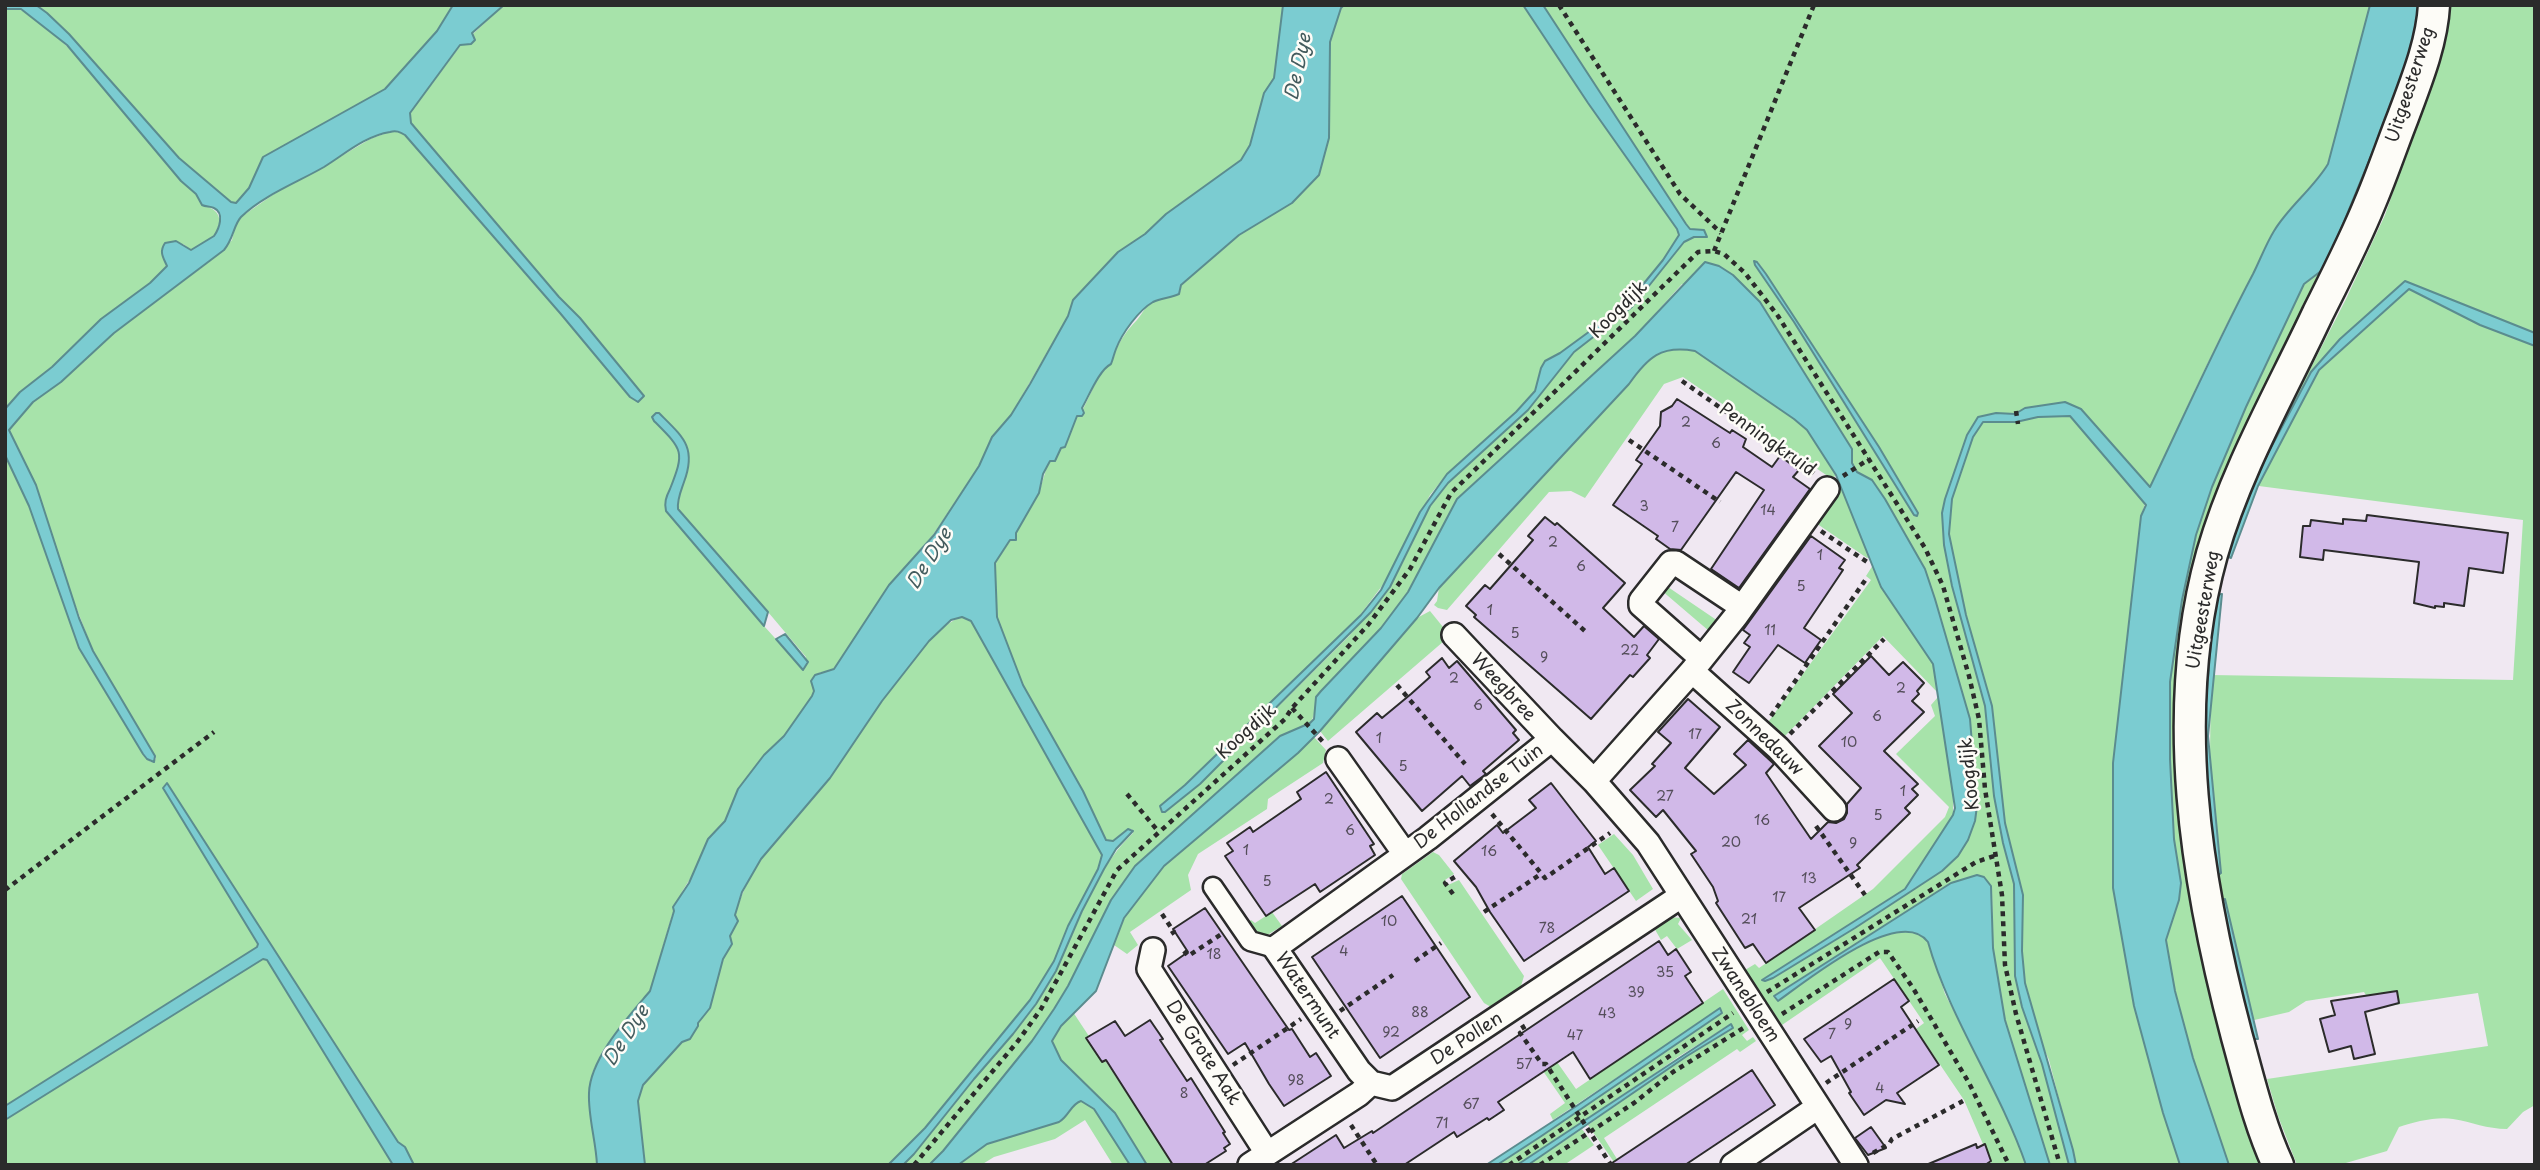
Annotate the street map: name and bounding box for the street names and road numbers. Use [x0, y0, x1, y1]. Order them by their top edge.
street label: Uitgeesterweg [2382, 24, 2440, 146]
street label: Koogdijk [1586, 277, 1652, 343]
street label: Penningkruid [1715, 399, 1819, 481]
street label: Uitgeesterweg [2183, 549, 2225, 671]
street label: Weegbree [1466, 650, 1540, 726]
street label: Zonnedauw [1721, 696, 1807, 780]
street label: Koogdijk [1213, 700, 1281, 764]
street label: Koogdijk [1955, 737, 1985, 811]
street label: De Hollandse Tuin [1410, 740, 1548, 854]
street label: Zwanebloem [1706, 943, 1784, 1047]
street label: Watermunt [1270, 949, 1344, 1043]
street label: De Grote Aak [1161, 996, 1245, 1110]
street label: De Pollen [1427, 1008, 1507, 1070]

